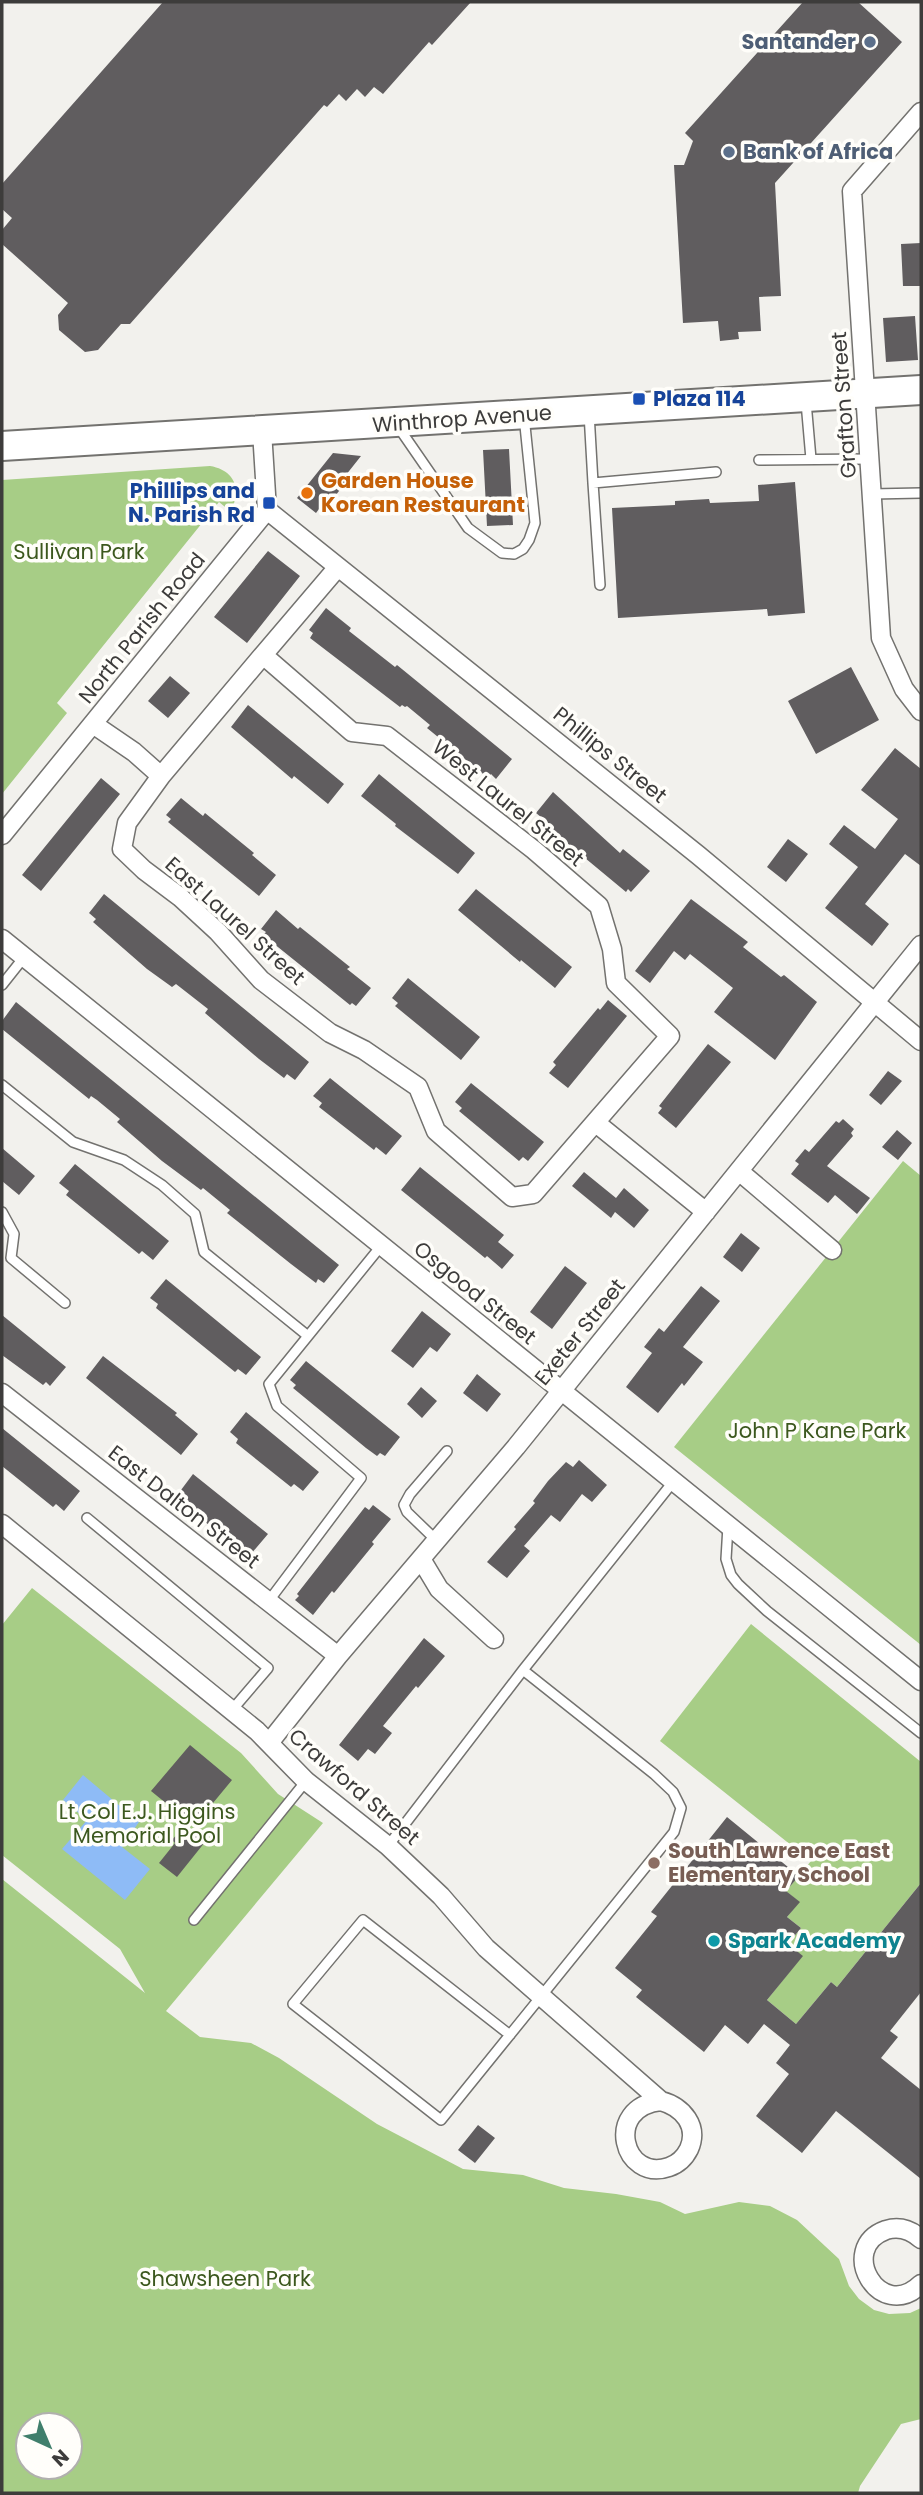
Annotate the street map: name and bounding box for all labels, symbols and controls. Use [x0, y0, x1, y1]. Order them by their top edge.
place label: Santander [742, 27, 856, 56]
marker: Santander [862, 34, 878, 50]
place label: Bank of Africa [743, 137, 893, 166]
marker: Bank of Africa [721, 144, 737, 160]
street label: Grafton Street [824, 331, 863, 479]
place label: Plaza 114 [653, 384, 746, 413]
marker: Plaza 114 [631, 391, 647, 407]
street label: Winthrop Avenue [371, 398, 553, 439]
place label: Garden House Korean Restaurant [321, 466, 525, 519]
place label: Phillips and N. Parish Rd [128, 476, 255, 529]
marker: Garden House Korean Restaurant [299, 485, 315, 501]
marker: Phillips and N. Parish Rd [261, 495, 277, 511]
park label: Sullivan Park [13, 537, 145, 566]
street label: North Parish Road [72, 546, 212, 709]
street label: Phillips Street [547, 700, 673, 809]
street label: West Laurel Street [426, 732, 590, 873]
street label: East Laurel Street [159, 850, 312, 991]
street label: Osgood Street [408, 1234, 543, 1351]
street label: Exeter Street [528, 1272, 632, 1391]
park label: John P Kane Park [728, 1416, 907, 1445]
street label: East Dalton Street [102, 1438, 266, 1575]
street label: Crawford Street [283, 1722, 426, 1852]
park label: Lt Col E.J. Higgins Memorial Pool [59, 1797, 235, 1850]
place label: South Lawrence East Elementary School [668, 1836, 890, 1889]
marker: South Lawrence East Elementary School [646, 1855, 662, 1871]
place label: Spark Academy [728, 1926, 902, 1955]
marker: Spark Academy [706, 1933, 722, 1949]
park label: Shawsheen Park [139, 2264, 311, 2293]
north arrow [14, 2411, 84, 2481]
text: N [46, 2443, 75, 2473]

